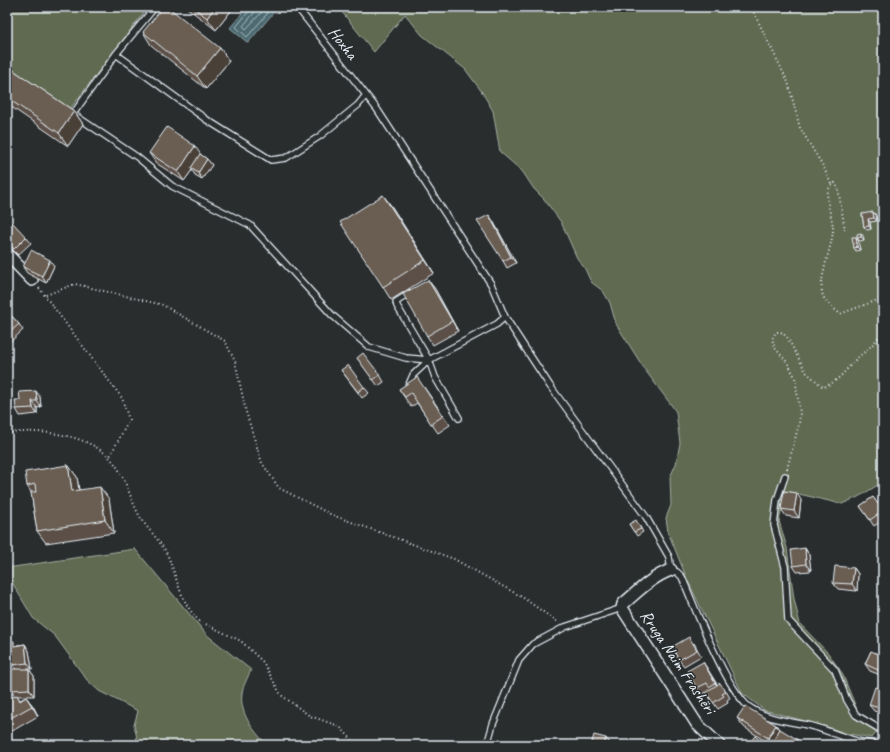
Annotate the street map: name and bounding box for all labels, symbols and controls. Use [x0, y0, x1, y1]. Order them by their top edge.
street label: Hoxha [324, 22, 363, 65]
street label: Rruga Naim Frashëri [636, 606, 721, 719]

